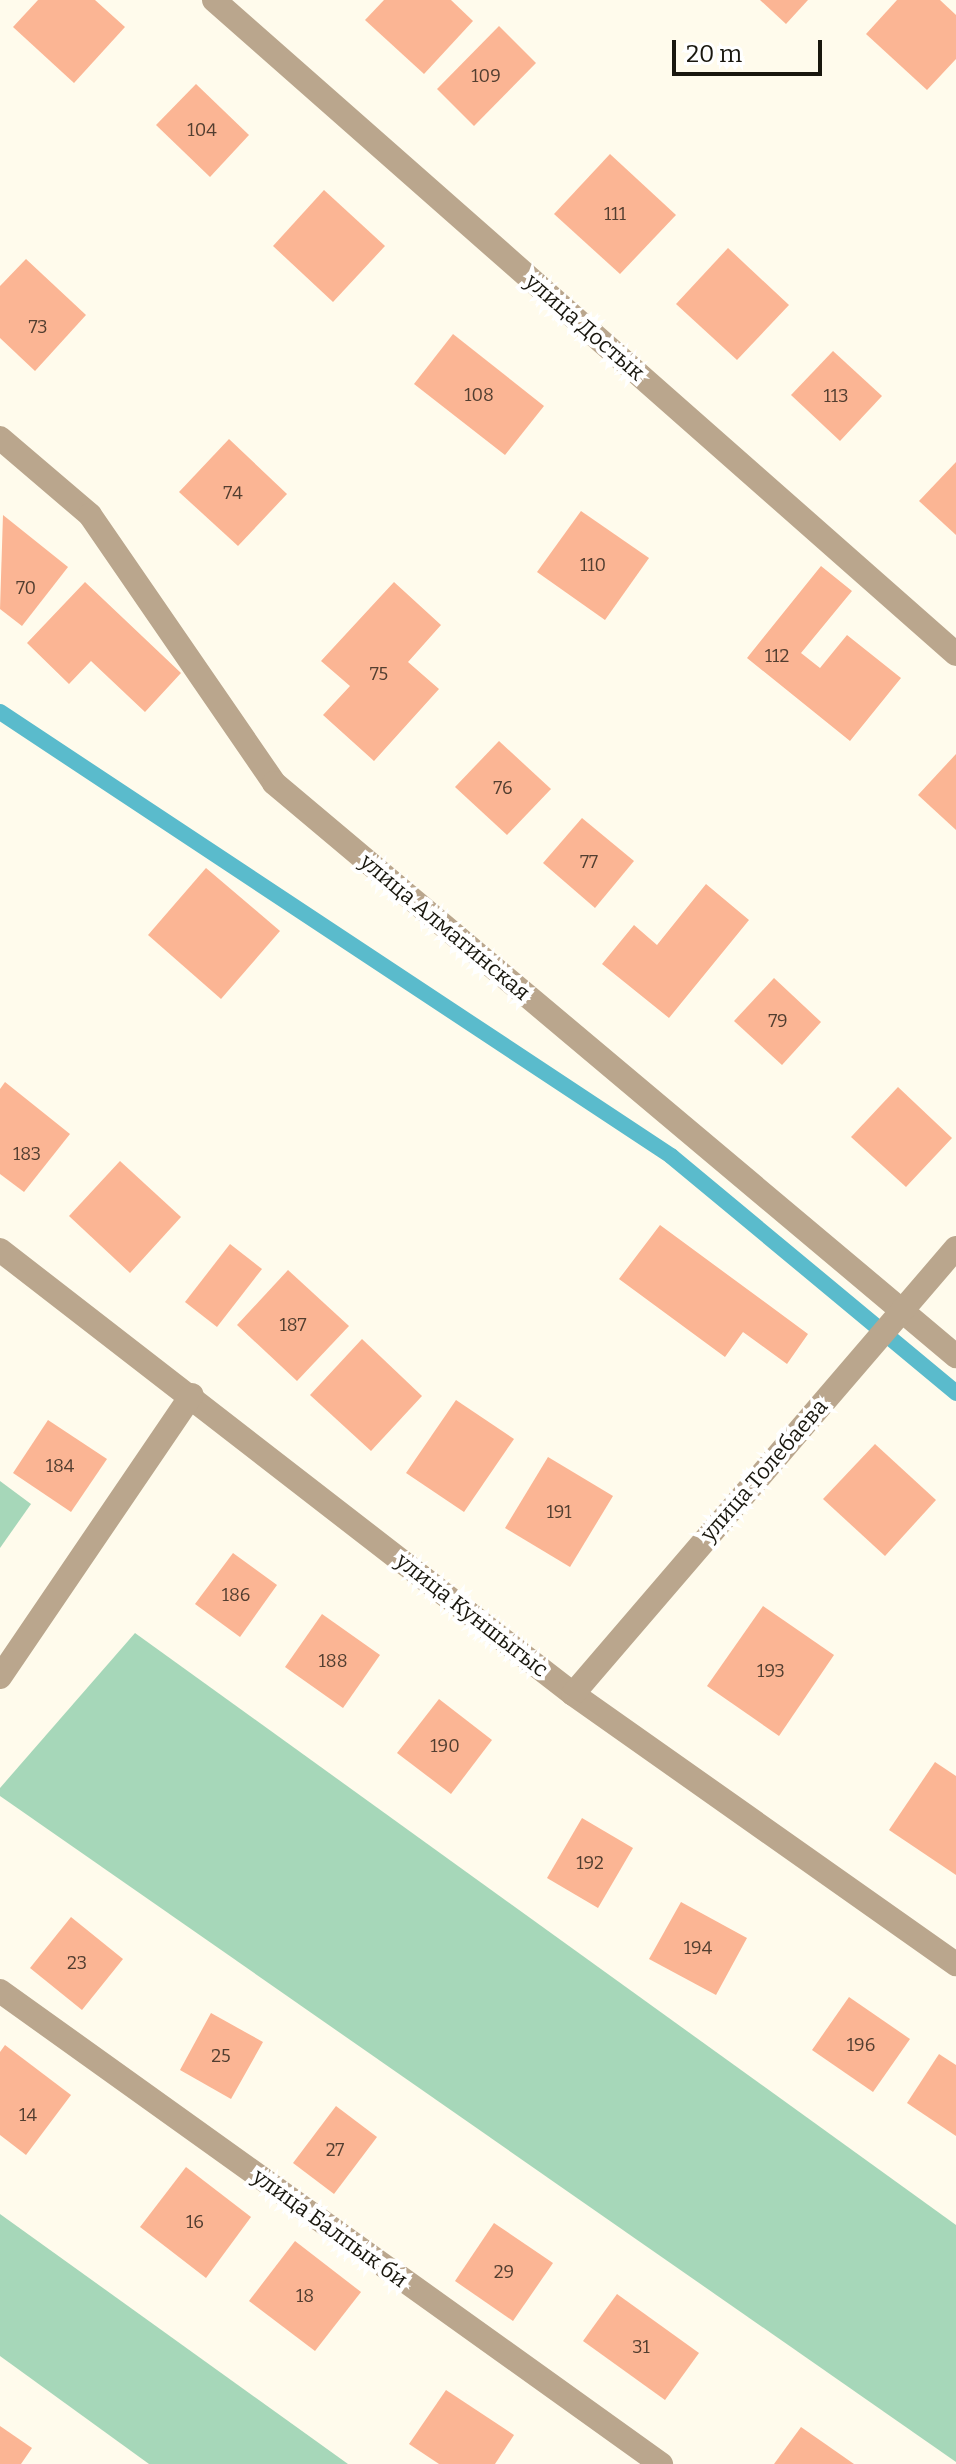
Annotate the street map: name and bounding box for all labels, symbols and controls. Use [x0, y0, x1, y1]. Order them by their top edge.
scale bar [676, 24, 826, 74]
text: 20 m [686, 40, 742, 68]
house number: 109 [471, 65, 501, 87]
house number: 104 [187, 119, 217, 141]
house number: 111 [604, 203, 626, 225]
street label: улица Достык [520, 268, 650, 386]
house number: 73 [29, 316, 47, 338]
house number: 108 [464, 384, 494, 406]
house number: 113 [824, 385, 848, 407]
house number: 74 [223, 482, 243, 504]
house number: 110 [580, 554, 606, 576]
house number: 70 [16, 577, 36, 599]
house number: 112 [765, 645, 789, 667]
house number: 75 [370, 663, 388, 685]
house number: 76 [493, 777, 513, 799]
street label: улица Алматинская [355, 848, 535, 1006]
house number: 77 [580, 851, 598, 873]
house number: 79 [768, 1010, 788, 1032]
house number: 183 [13, 1143, 41, 1165]
house number: 187 [279, 1314, 307, 1336]
street label: улица Толебаева [695, 1393, 833, 1547]
house number: 184 [46, 1455, 74, 1477]
house number: 191 [546, 1501, 572, 1523]
street label: улица Куншыгыс [391, 1547, 553, 1683]
house number: 186 [222, 1584, 250, 1606]
house number: 188 [319, 1650, 347, 1672]
house number: 193 [757, 1660, 785, 1682]
house number: 190 [430, 1735, 460, 1757]
house number: 192 [576, 1852, 604, 1874]
house number: 194 [684, 1937, 712, 1959]
house number: 23 [67, 1952, 87, 1974]
house number: 196 [847, 2034, 875, 2056]
house number: 25 [211, 2045, 231, 2067]
house number: 14 [19, 2104, 37, 2126]
house number: 27 [326, 2139, 344, 2161]
street label: улица Балпык би [247, 2163, 413, 2293]
house number: 16 [186, 2211, 204, 2233]
house number: 29 [494, 2261, 514, 2283]
house number: 18 [296, 2285, 314, 2307]
house number: 31 [632, 2336, 650, 2358]

